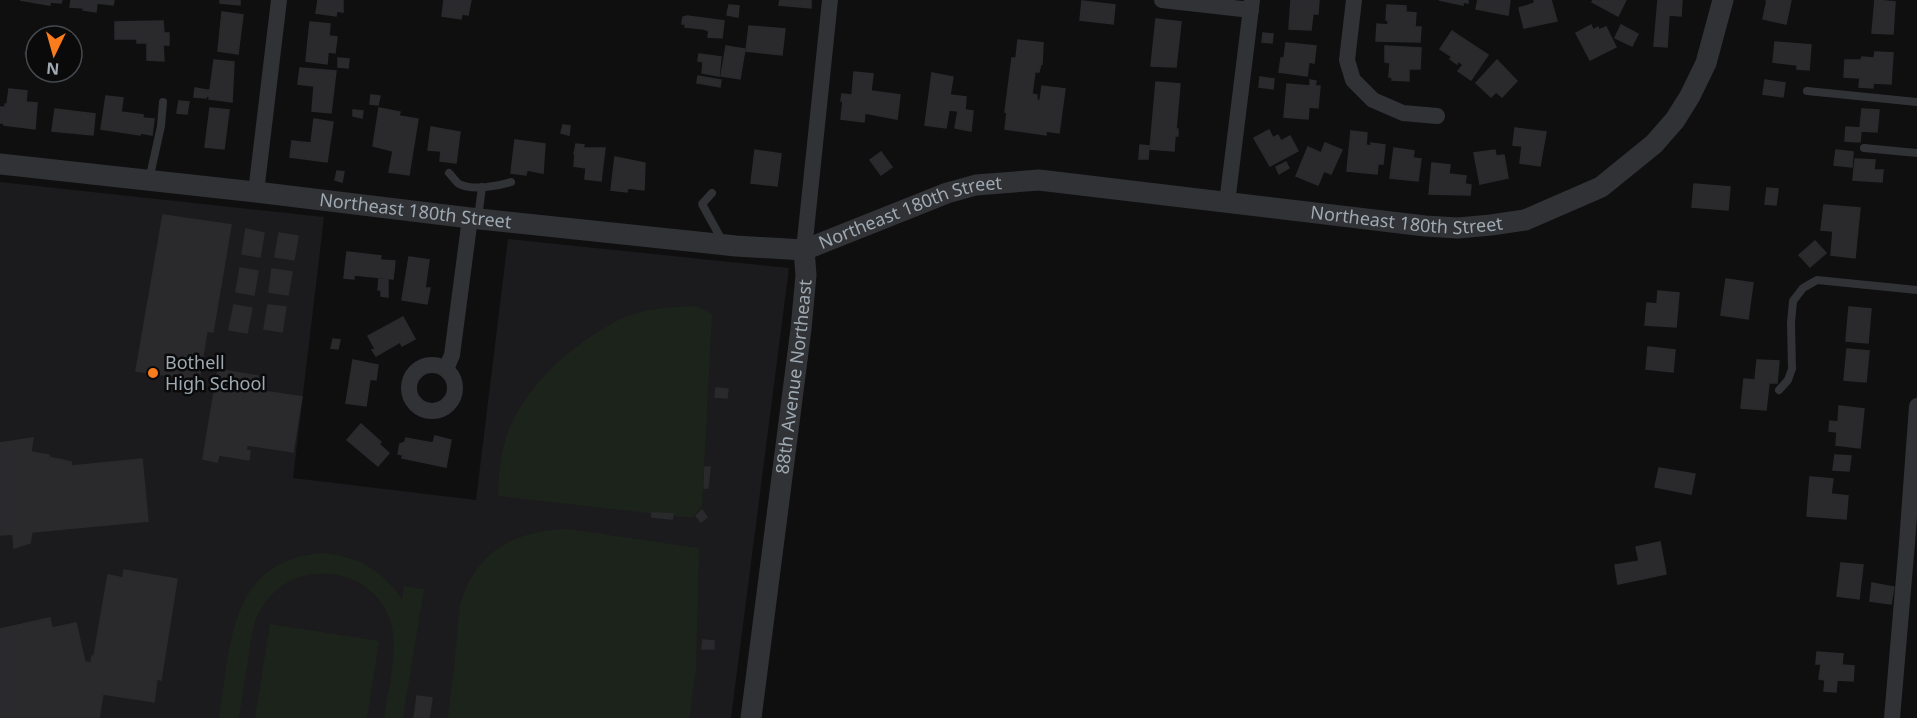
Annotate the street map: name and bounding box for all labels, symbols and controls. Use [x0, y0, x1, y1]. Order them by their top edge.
north arrow [24, 24, 84, 84]
text: N [45, 57, 60, 80]
street label: Northeast 180th Street [815, 170, 1003, 254]
street label: Northeast 180th Street [318, 187, 513, 233]
street label: Northeast 180th Street [1309, 199, 1505, 239]
street label: 88th Avenue Northeast [769, 278, 817, 475]
place label: Bothell High School [165, 350, 266, 395]
marker: Bothell High School [146, 366, 160, 380]

